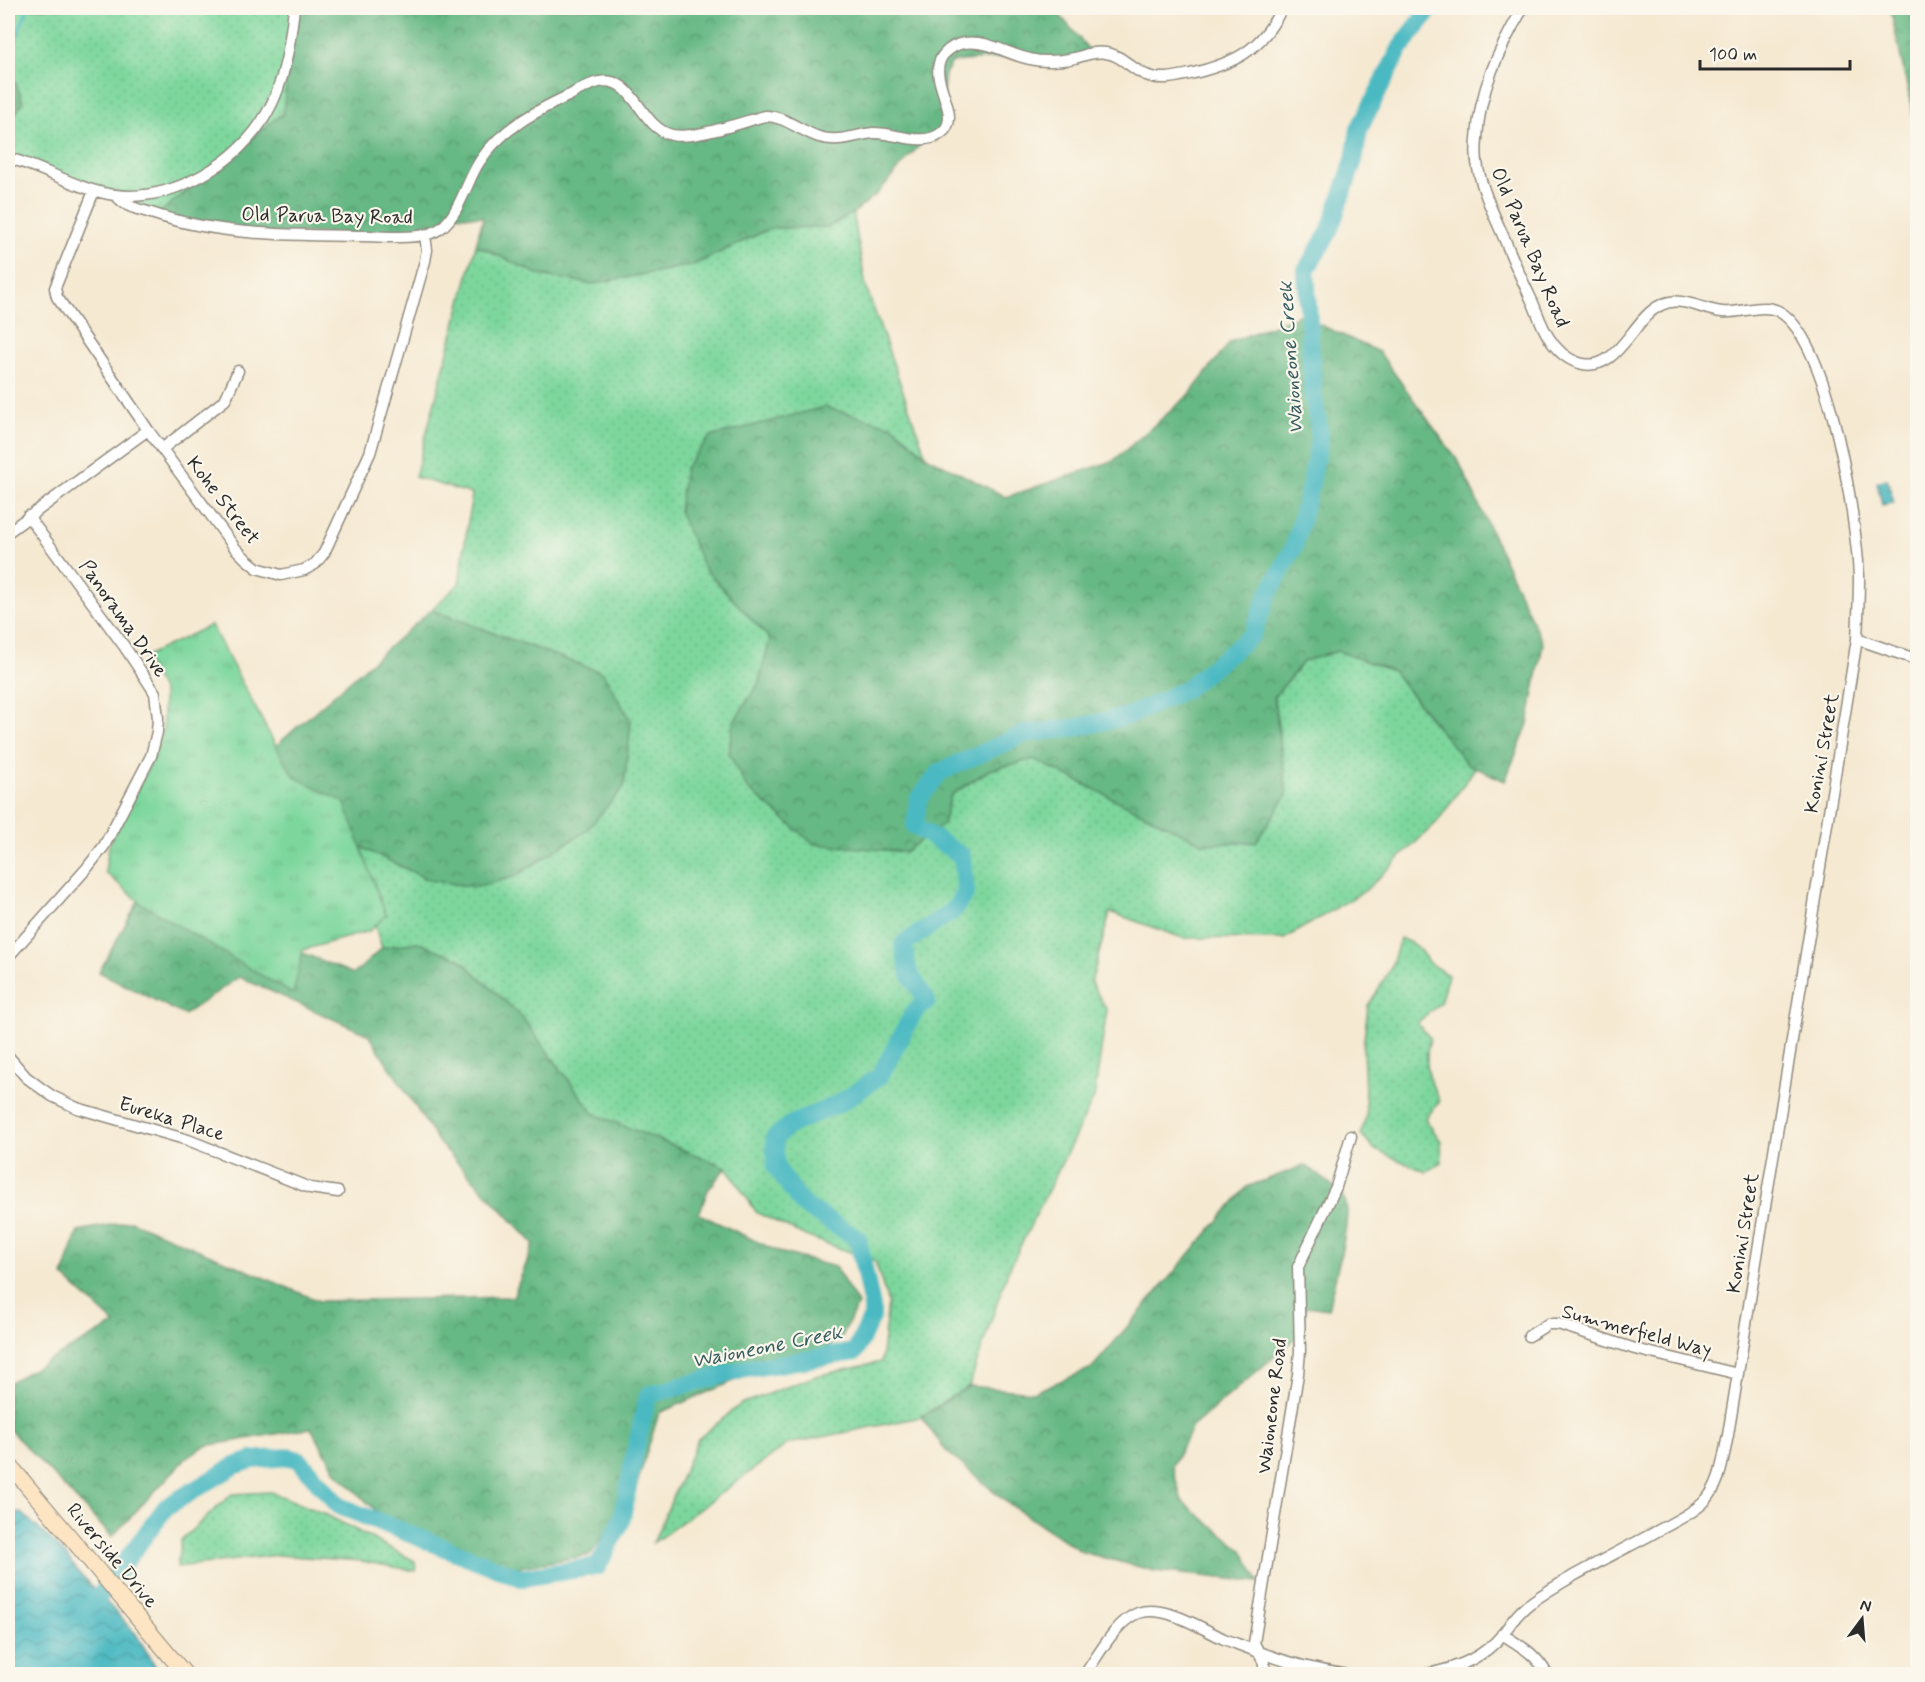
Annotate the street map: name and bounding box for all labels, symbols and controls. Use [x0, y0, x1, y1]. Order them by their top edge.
scale bar [1700, 33, 1850, 71]
text: 100 m [1709, 43, 1757, 67]
street label: Old Parua Bay Road [1484, 163, 1576, 332]
street label: Old Parua Bay Road [241, 202, 413, 231]
water label: Waioneone Creek [1272, 279, 1310, 435]
street label: Kohe Street [180, 451, 266, 551]
street label: Panorama Drive [72, 555, 173, 683]
street label: Konini Street [1799, 691, 1846, 815]
street label: Eureka Place [115, 1091, 228, 1148]
street label: Konini Street [1721, 1171, 1766, 1295]
street label: Summerfield Way [1559, 1298, 1714, 1364]
water label: Waioneone Creek [689, 1318, 846, 1375]
street label: Waioneone Road [1251, 1337, 1294, 1475]
street label: Riverside Drive [60, 1498, 164, 1614]
north arrow [1832, 1589, 1892, 1649]
text: N [1858, 1594, 1874, 1618]

